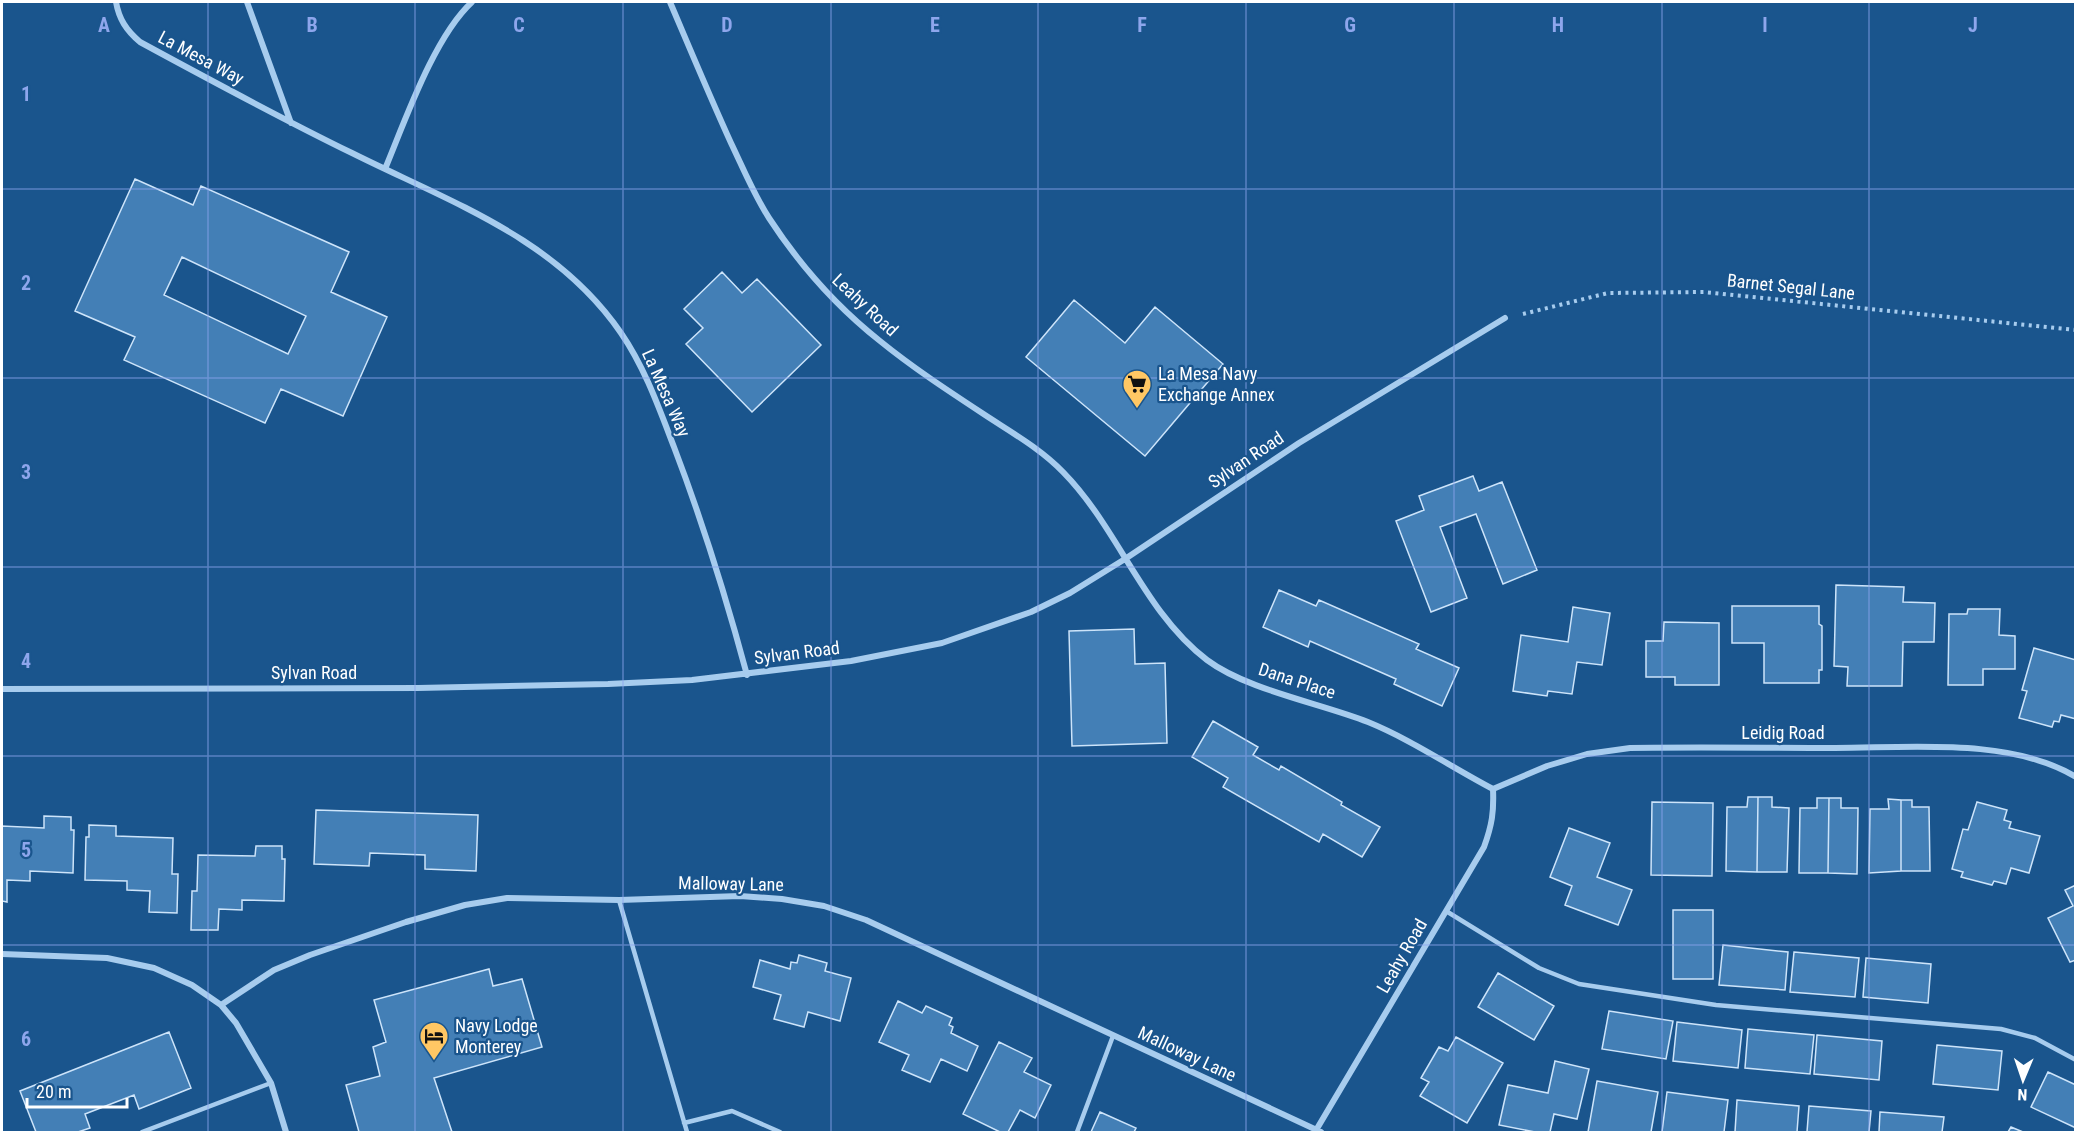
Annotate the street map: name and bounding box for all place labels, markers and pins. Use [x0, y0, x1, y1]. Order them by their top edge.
place label: La Mesa Navy Exchange Annex [1158, 363, 1275, 405]
supermarket icon: La Mesa Navy Exchange Annex [1121, 368, 1153, 410]
place label: Navy Lodge Monterey [455, 1015, 538, 1057]
hotel icon: Navy Lodge Monterey [418, 1020, 450, 1062]

